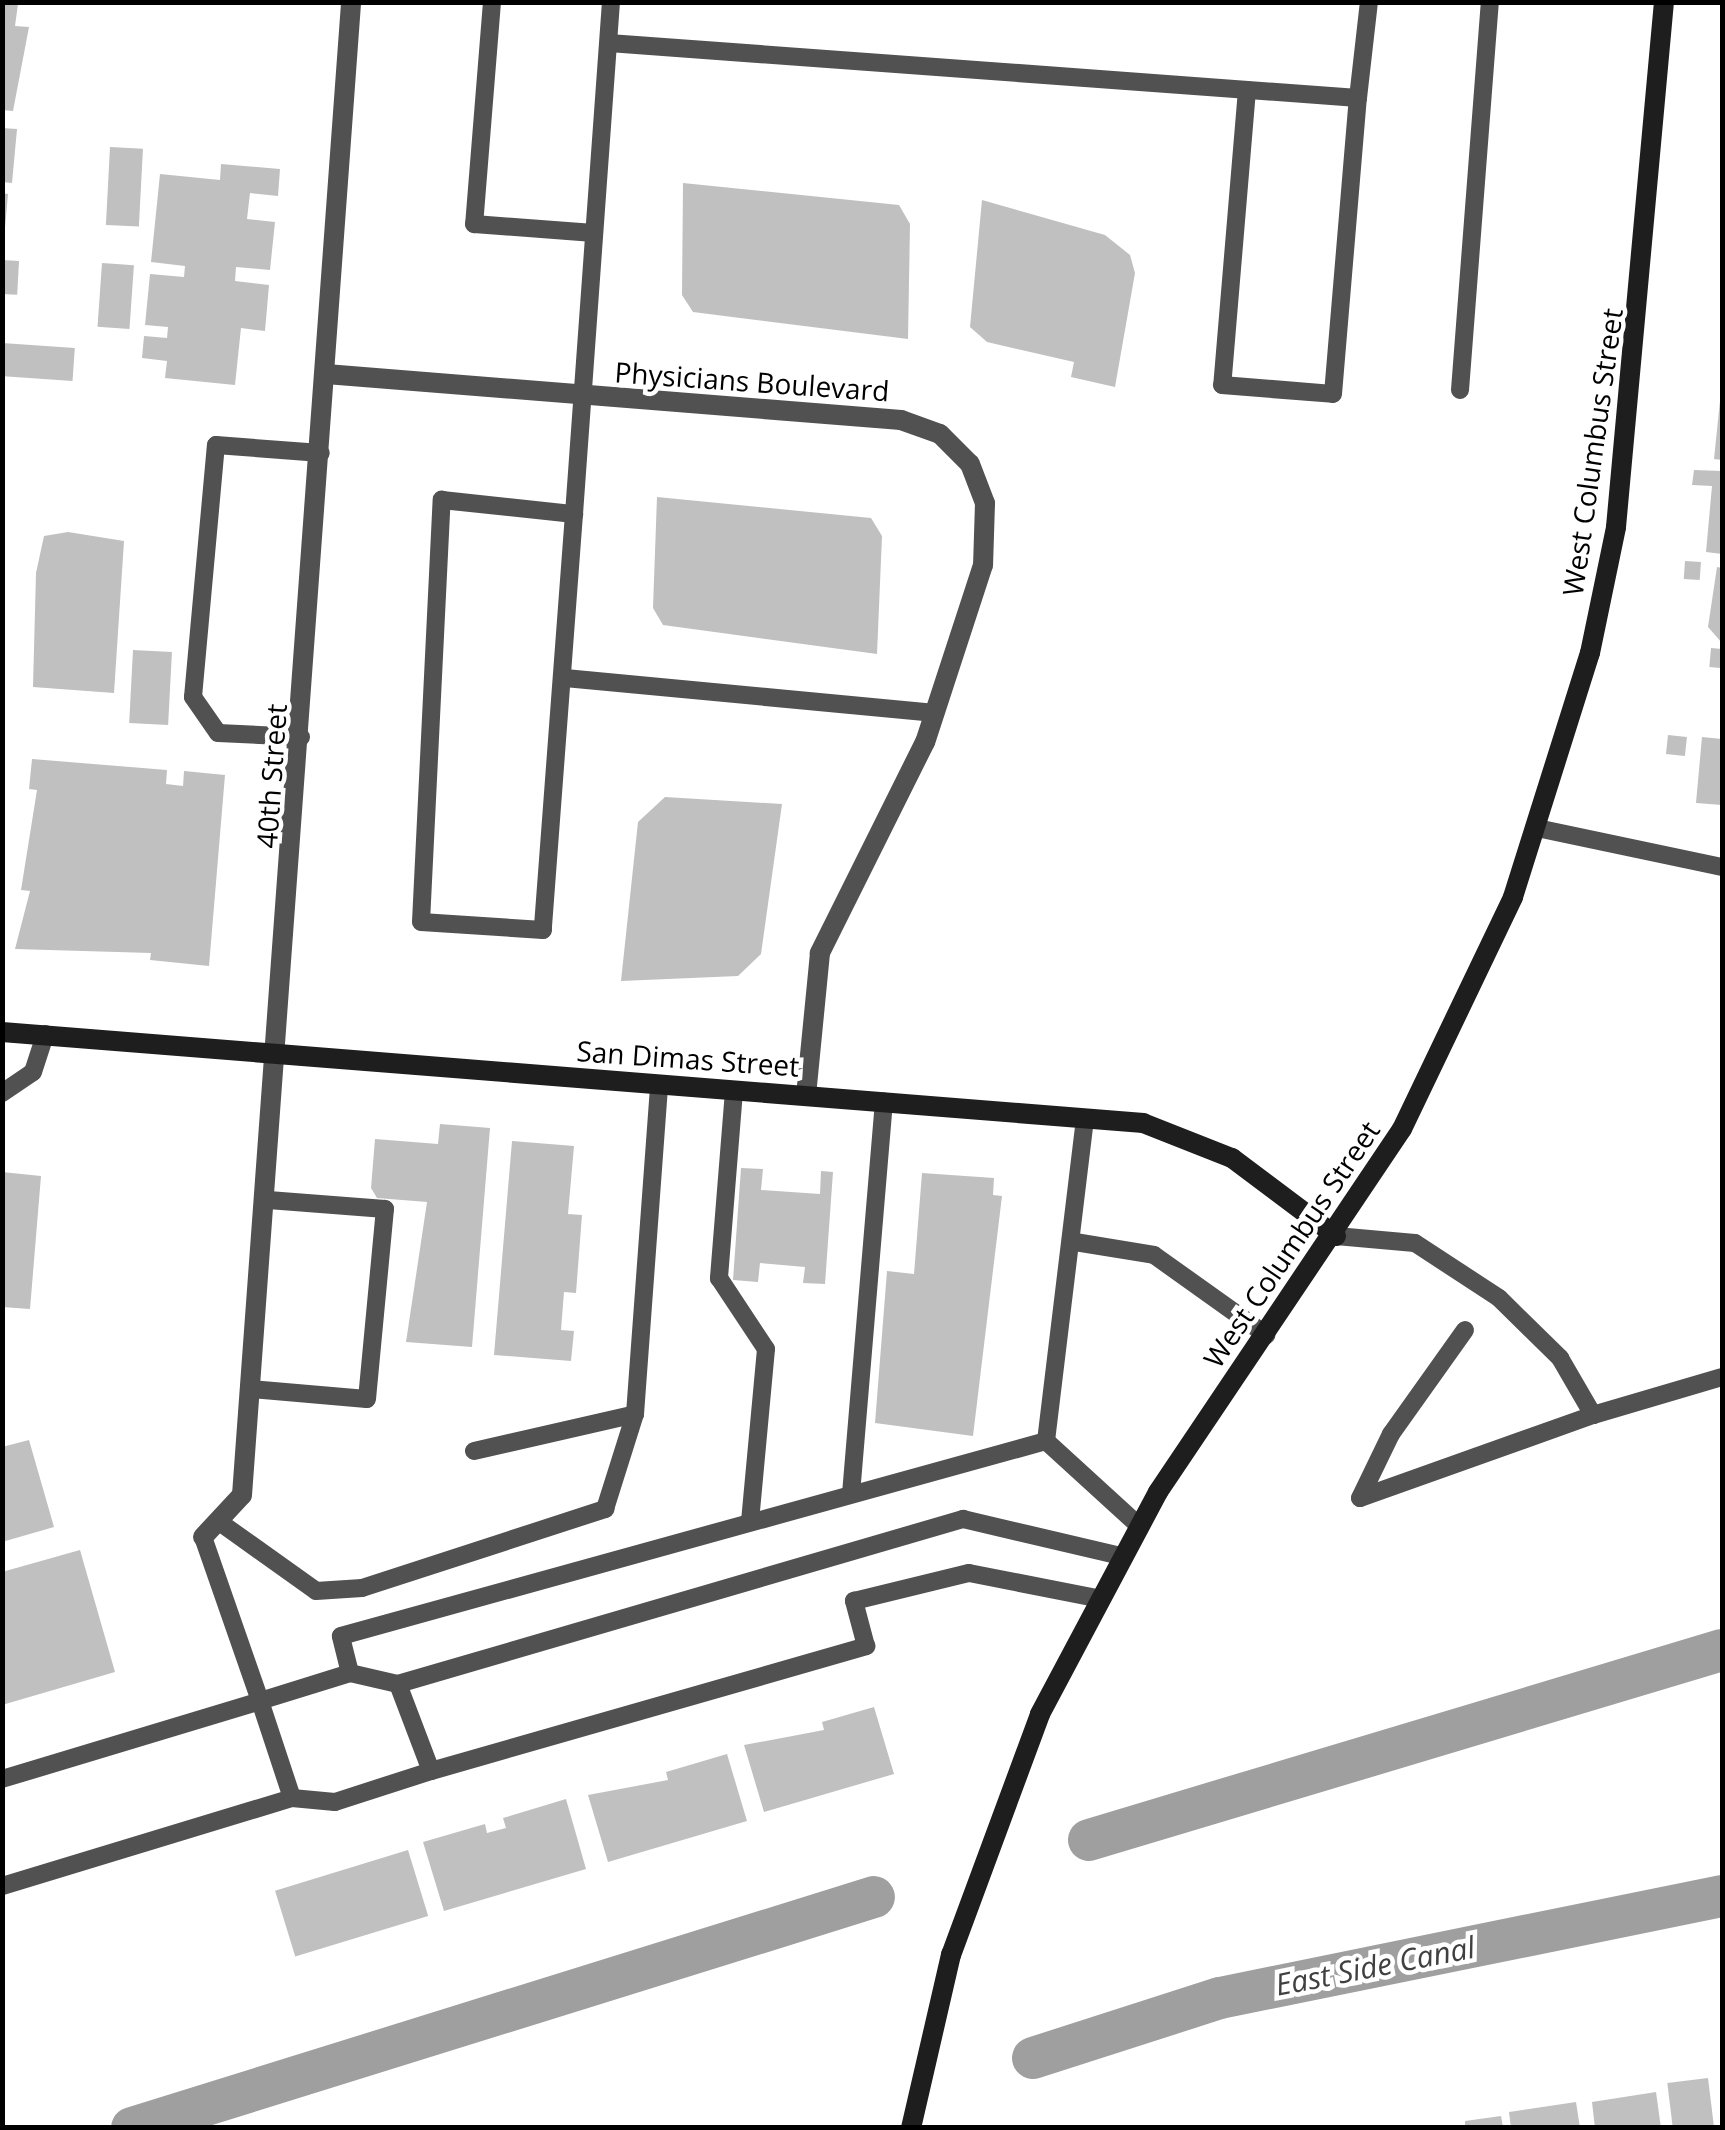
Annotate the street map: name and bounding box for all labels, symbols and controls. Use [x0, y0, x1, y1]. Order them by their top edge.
street label: West Columbus Street [1555, 306, 1629, 598]
street label: Physicians Boulevard [614, 355, 890, 407]
street label: 40th Street [249, 703, 293, 849]
street label: San Dimas Street [576, 1033, 800, 1083]
street label: West Columbus Street [1196, 1114, 1386, 1374]
water label: East Side Canal [1272, 1929, 1478, 2003]

